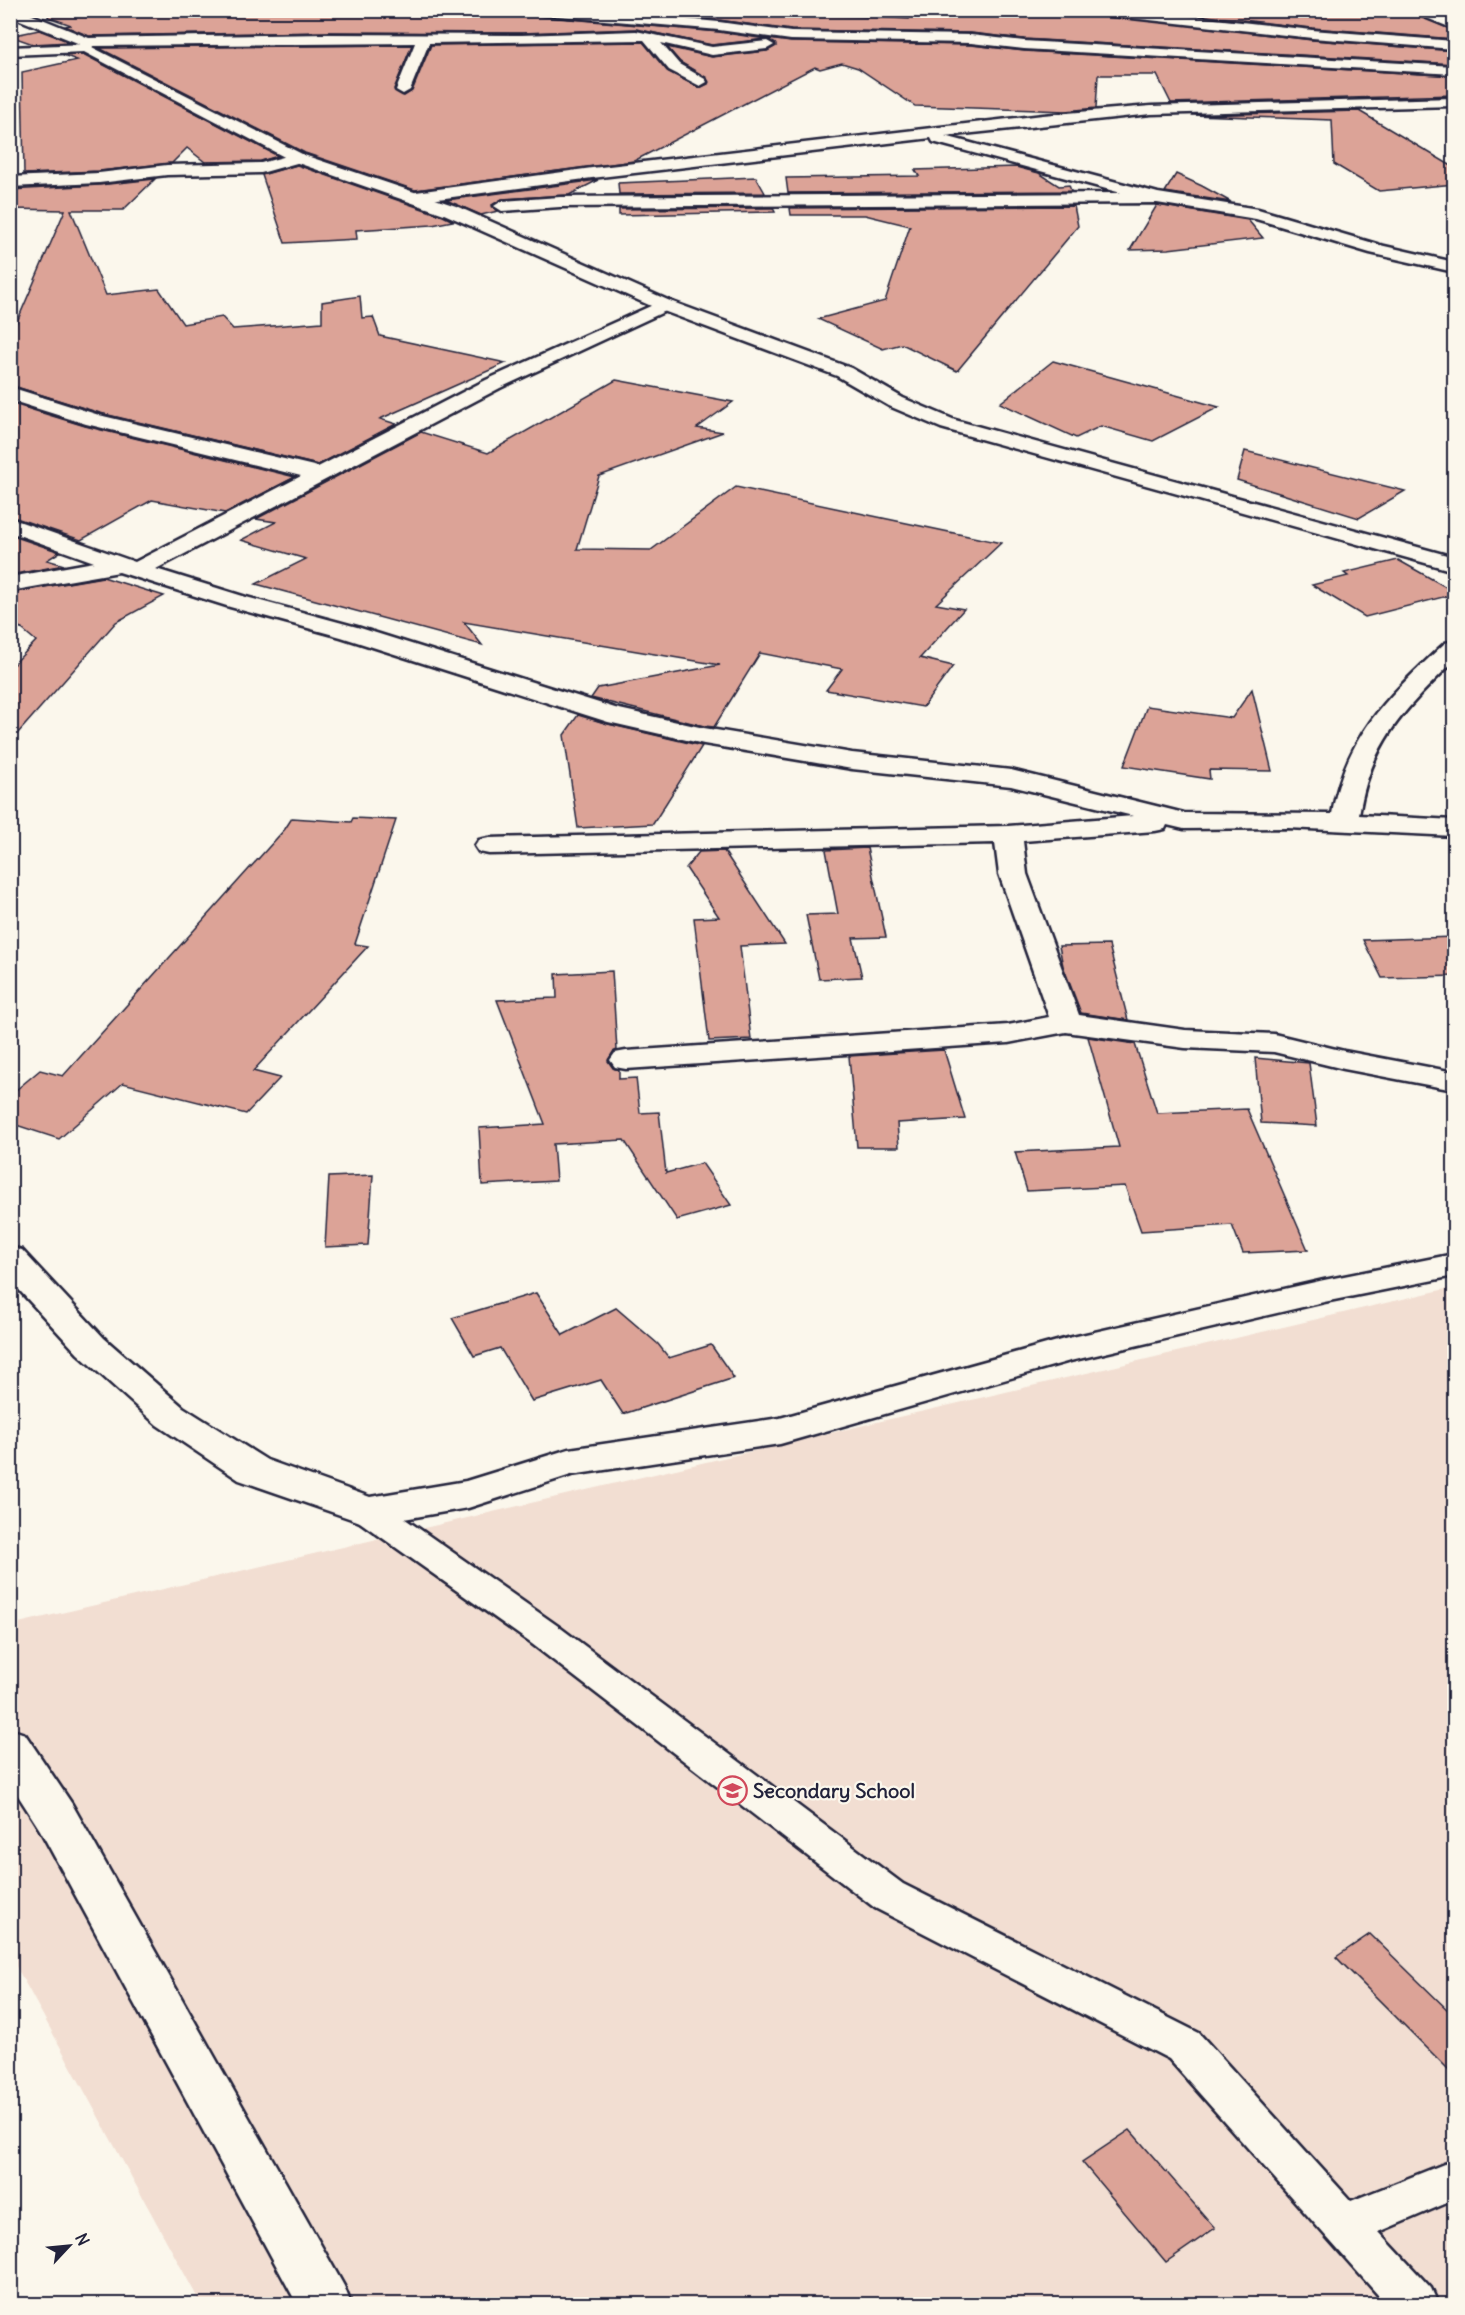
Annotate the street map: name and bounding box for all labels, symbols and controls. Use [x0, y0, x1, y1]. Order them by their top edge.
school or university icon: Secondary School [716, 1775, 748, 1807]
place label: Secondary School [753, 1778, 915, 1803]
north arrow [39, 2216, 99, 2276]
text: N [71, 2230, 94, 2249]

